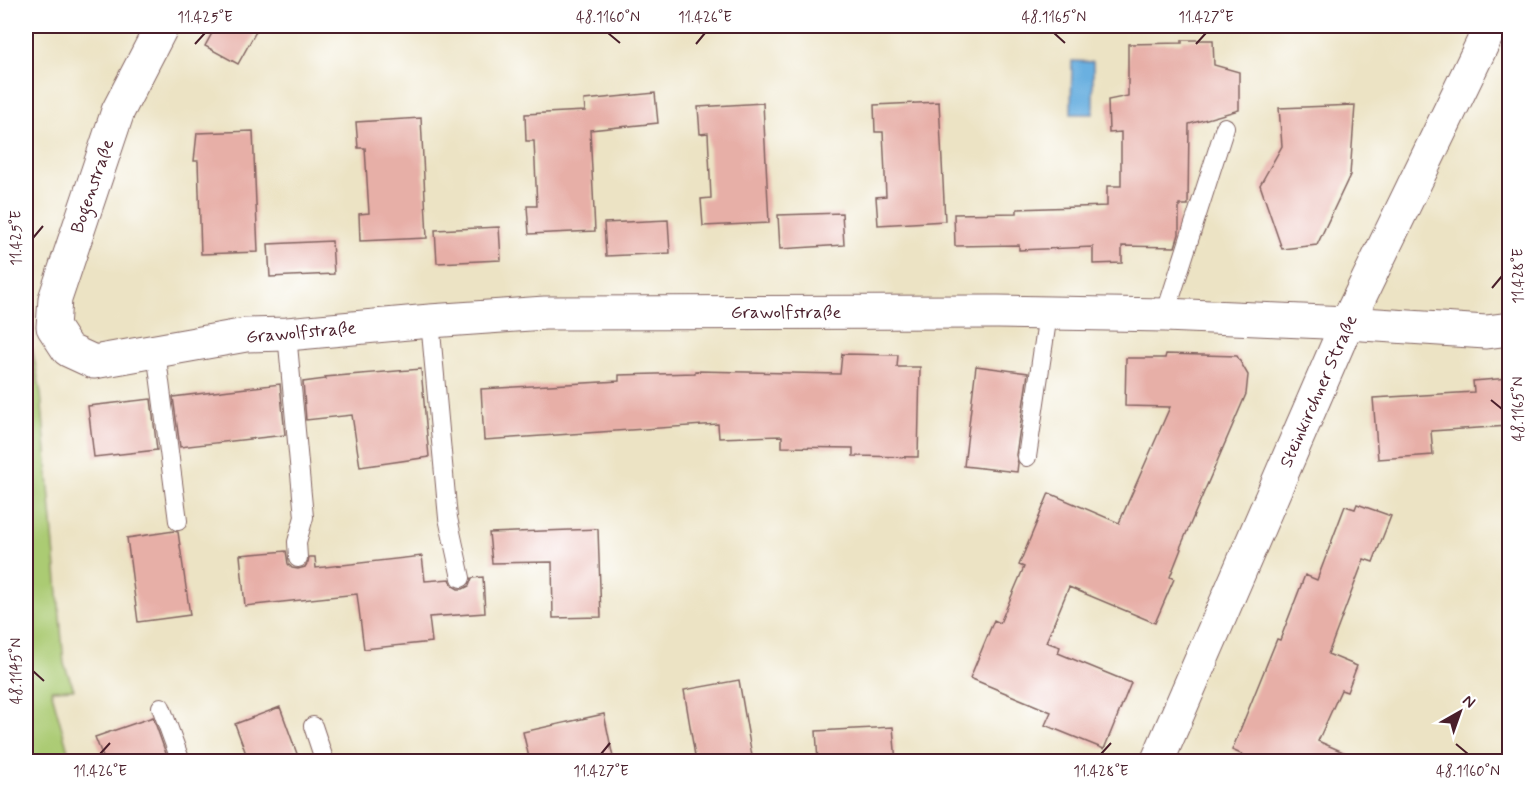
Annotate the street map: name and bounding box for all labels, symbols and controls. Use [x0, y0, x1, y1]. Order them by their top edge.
text: 11.425°E [177, 8, 233, 28]
text: 48.1160°N [576, 8, 640, 28]
text: 11.426°E [678, 8, 732, 28]
text: 48.1165°N [1022, 8, 1086, 28]
text: 11.427°E [1178, 8, 1234, 28]
street label: Bogenstraße [66, 136, 122, 237]
text: 11.425°E [7, 210, 27, 266]
text: 11.428°E [1509, 248, 1529, 304]
street label: Grawolfstraße [731, 301, 841, 325]
street label: Steinkirchner Straße [1274, 311, 1363, 472]
street label: Grawolfstraße [245, 316, 357, 350]
text: 48.1165°N [1509, 377, 1529, 441]
text: 48.1145°N [7, 638, 27, 704]
north arrow [1430, 682, 1490, 742]
text: N [1458, 690, 1480, 713]
text: 11.426°E [73, 762, 127, 782]
text: 11.427°E [573, 762, 629, 782]
text: 11.428°E [1073, 762, 1129, 782]
text: 48.1160°N [1436, 762, 1500, 782]

